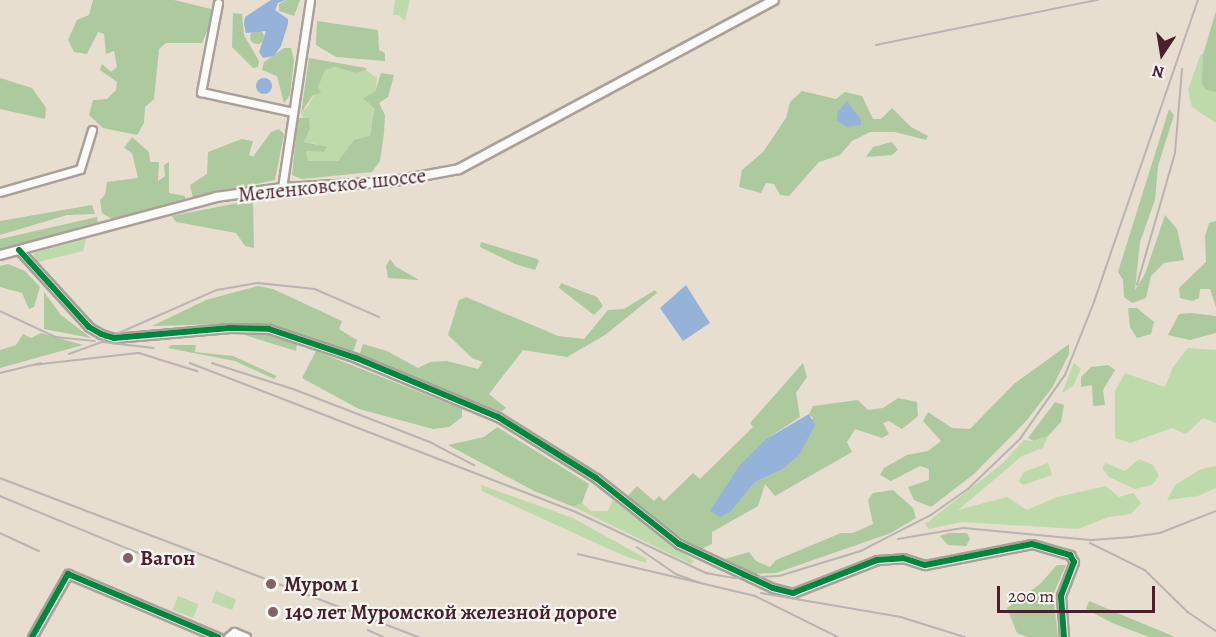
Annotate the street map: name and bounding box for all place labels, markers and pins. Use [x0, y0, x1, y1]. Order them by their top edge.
place label: Вагон [140, 545, 195, 571]
marker: Вагон [121, 551, 135, 565]
place label: Муром 1 [284, 571, 359, 597]
marker: Муром 1 [262, 575, 280, 593]
place label: 140 лет Муромской железной дороге [285, 599, 617, 625]
marker: 140 лет Муромской железной дороге [266, 605, 280, 619]

